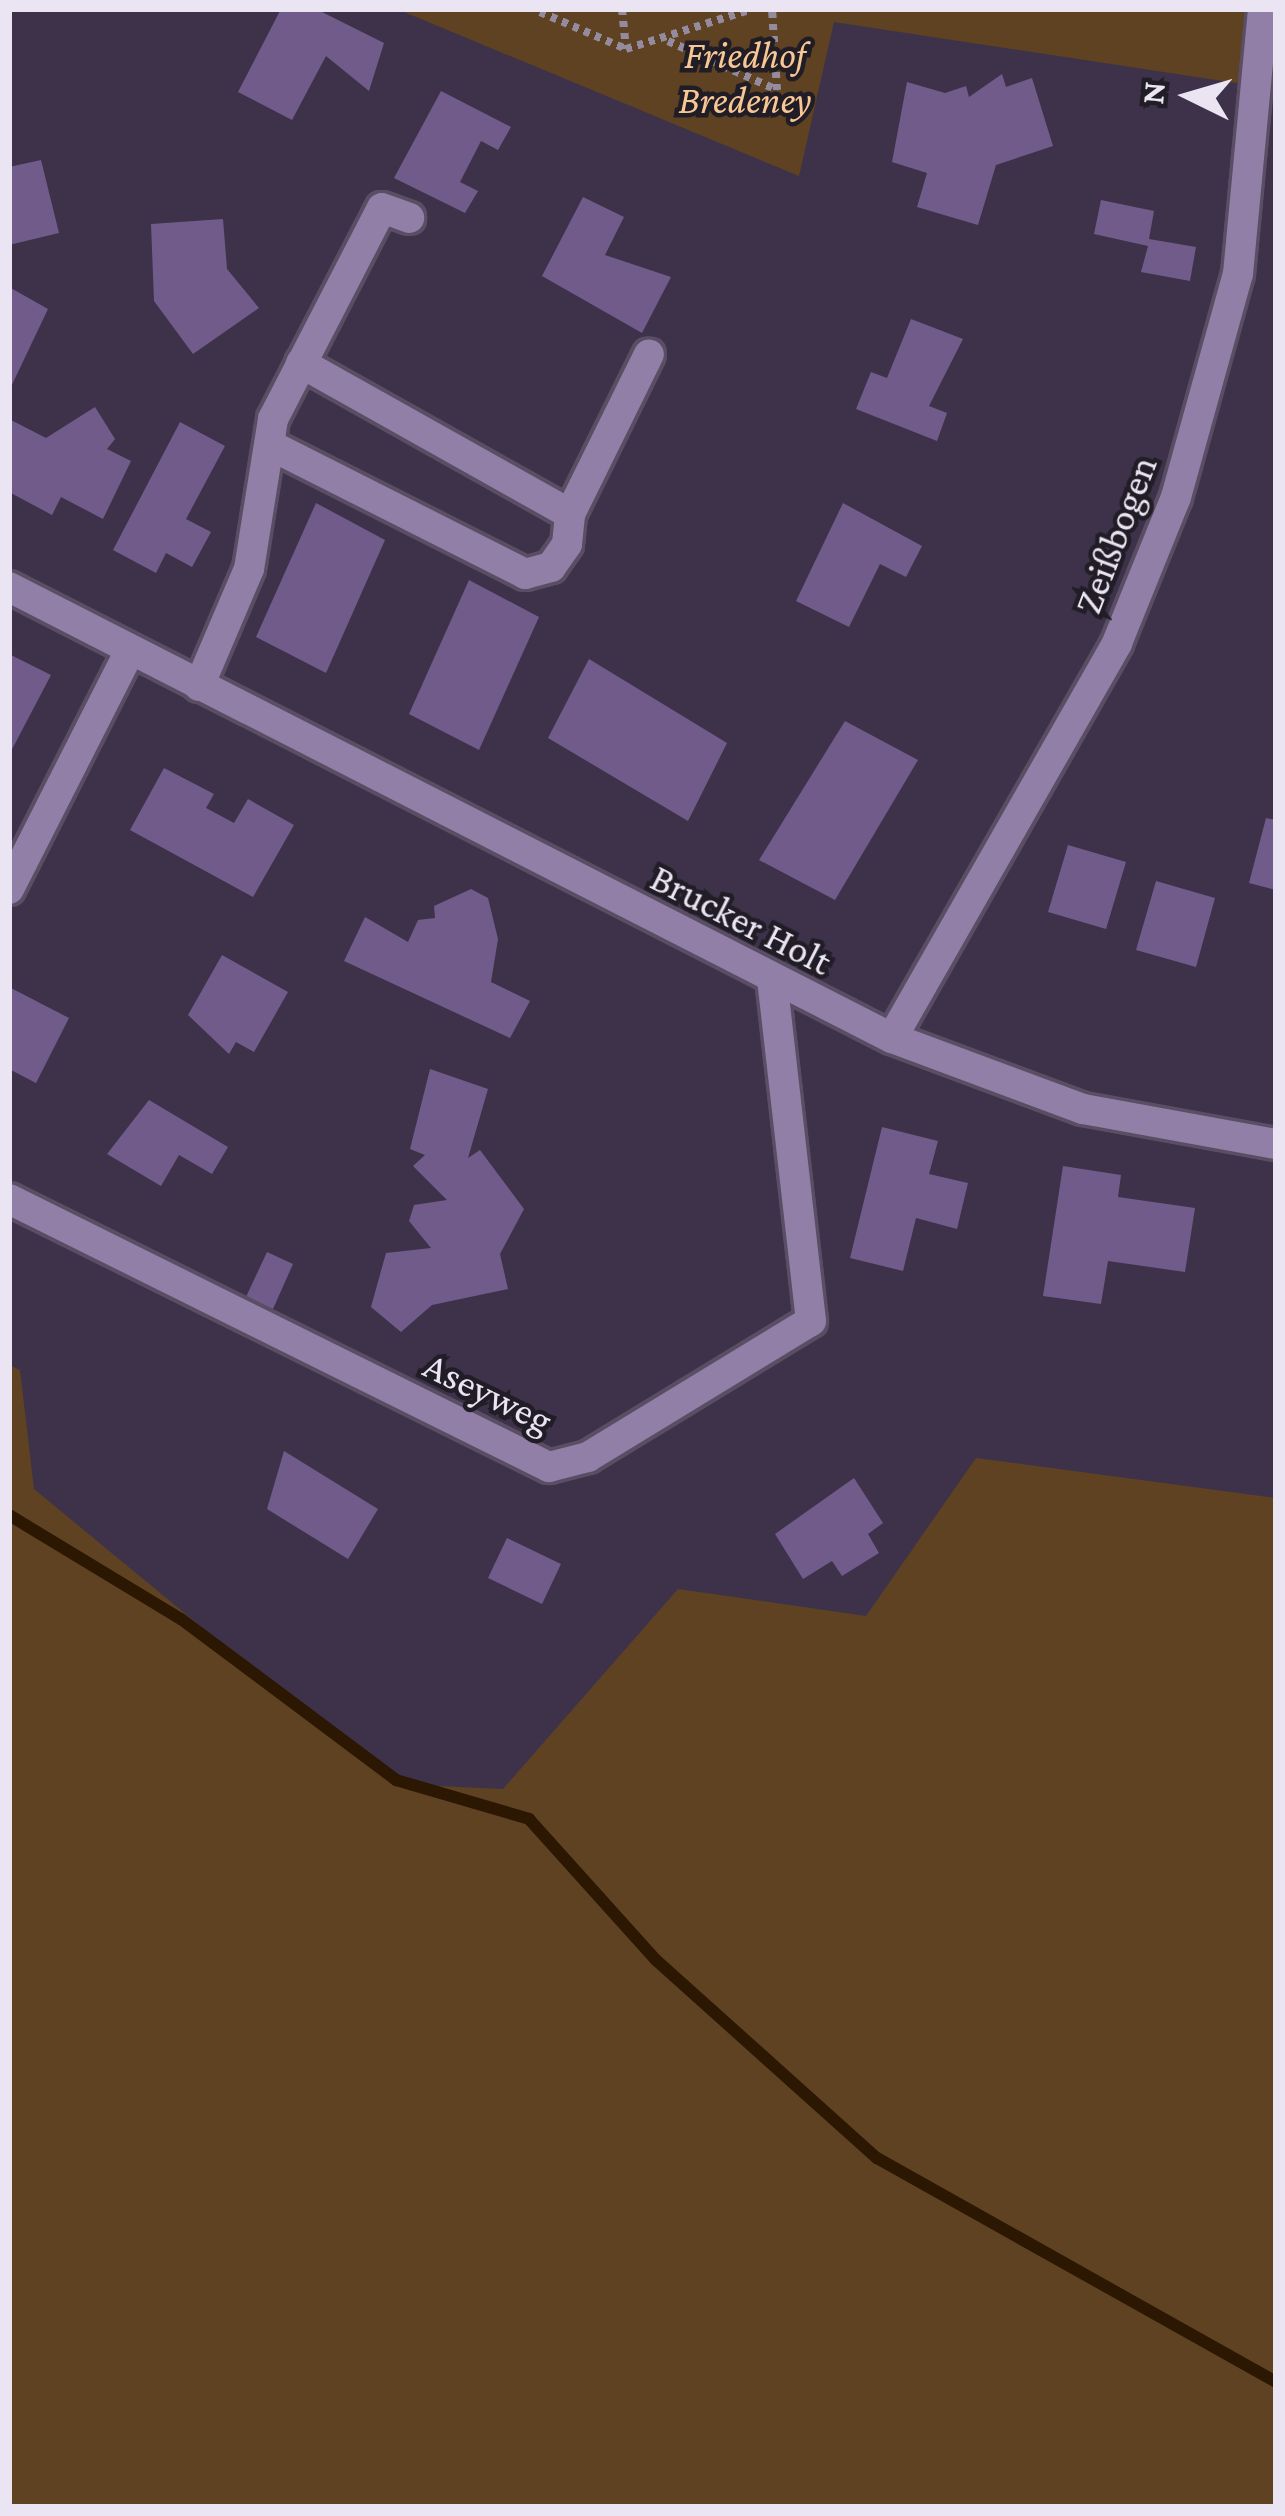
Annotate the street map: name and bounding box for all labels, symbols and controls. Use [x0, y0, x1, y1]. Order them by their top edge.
park label: Friedhof Bredeney [679, 33, 811, 124]
north arrow [1129, 36, 1249, 156]
text: N [1133, 80, 1172, 106]
street label: Zeißbogen [1065, 449, 1167, 621]
street label: Brucker Holt [643, 855, 839, 985]
street label: Aseyweg [416, 1342, 560, 1444]

